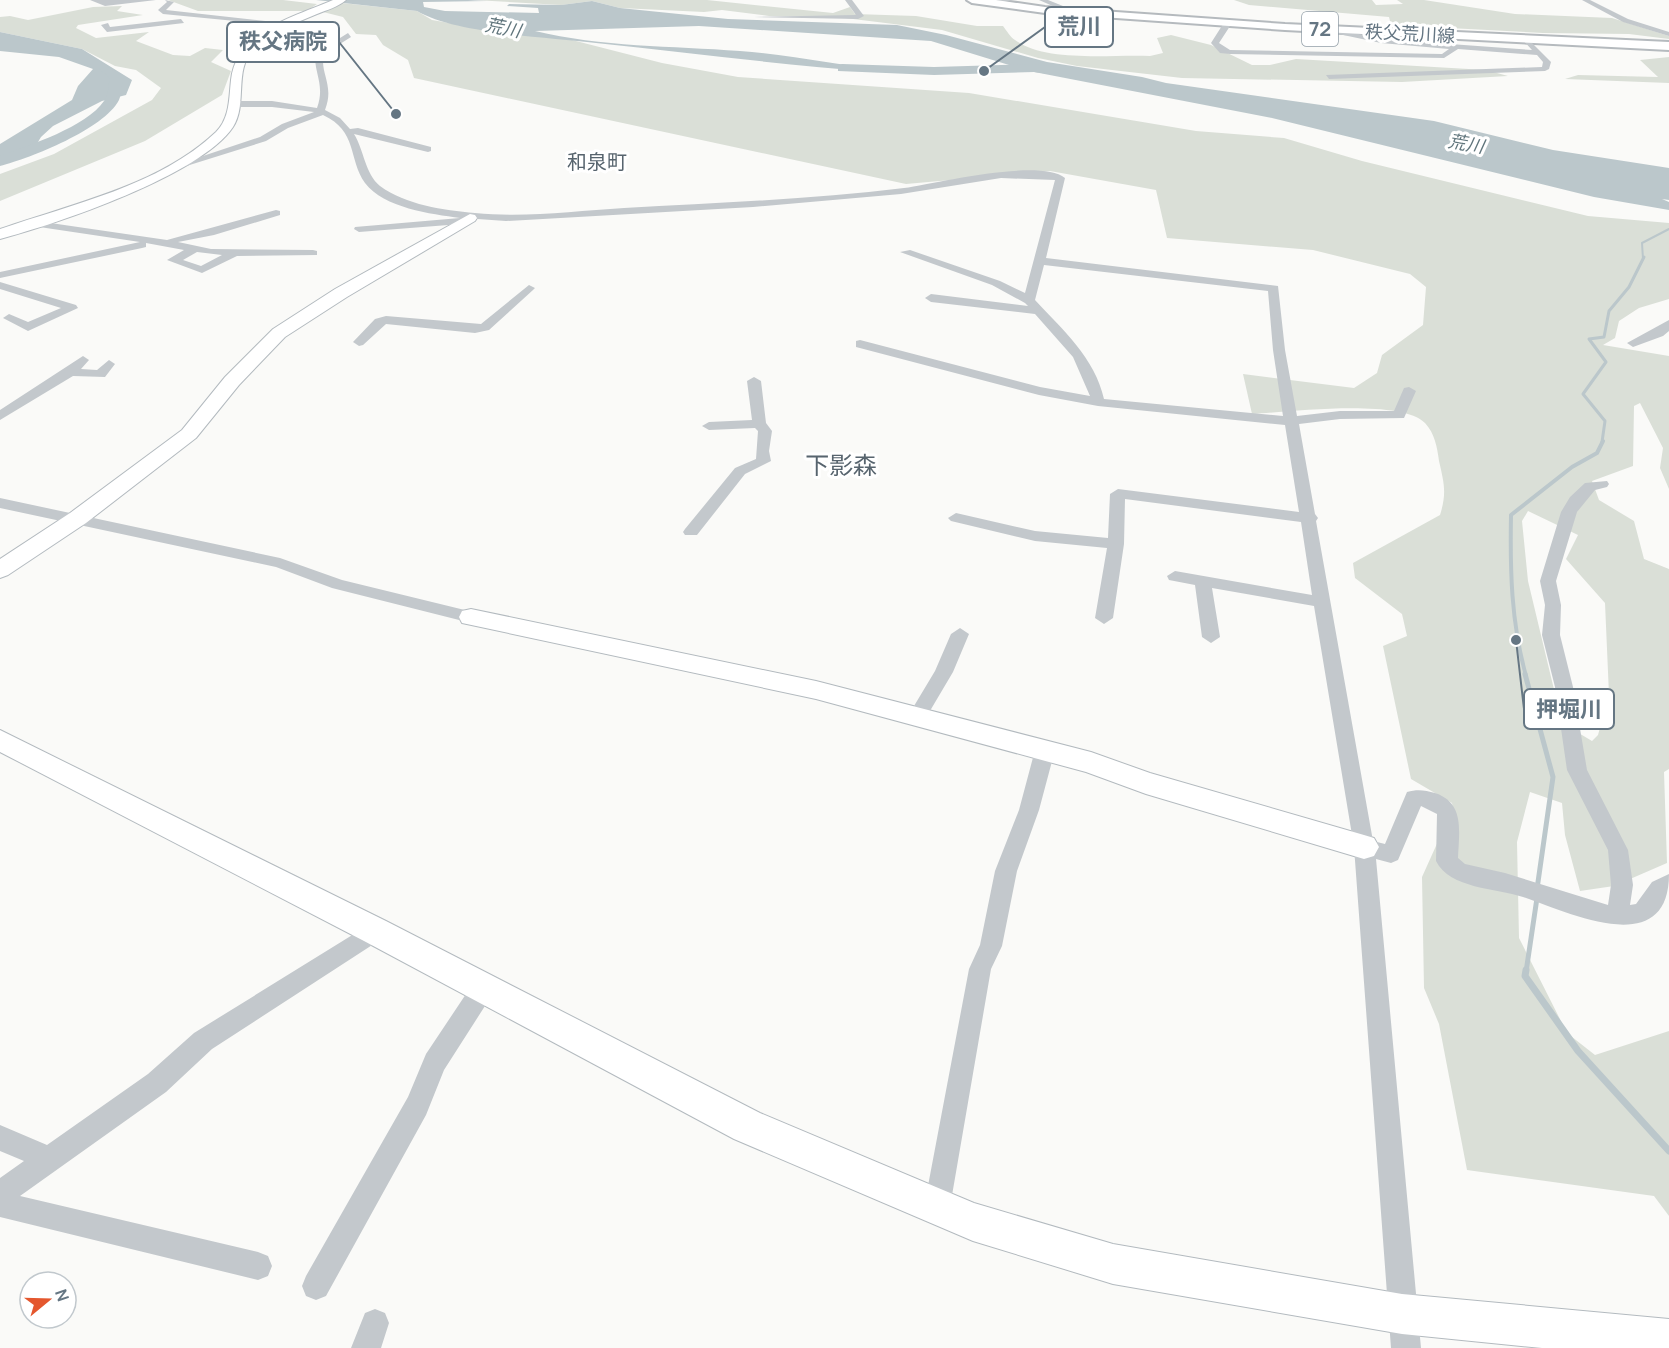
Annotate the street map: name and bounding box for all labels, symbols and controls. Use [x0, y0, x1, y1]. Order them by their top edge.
callout: 荒川 [1045, 7, 1113, 47]
text: 荒川 [1057, 11, 1101, 41]
water label: 荒川 [483, 12, 525, 43]
road number: 72 [1302, 12, 1338, 46]
street label: 秩父荒川線 [1364, 19, 1456, 47]
callout: 秩父病院 [227, 22, 339, 62]
text: 秩父病院 [239, 26, 327, 56]
water label: 荒川 [1446, 128, 1488, 158]
district label: 和泉町 [567, 148, 627, 175]
district label: 下影森 [805, 448, 877, 481]
callout: 押堀川 [1524, 689, 1614, 729]
text: 押堀川 [1536, 694, 1602, 724]
north arrow [18, 1270, 78, 1330]
text: N [50, 1286, 74, 1304]

